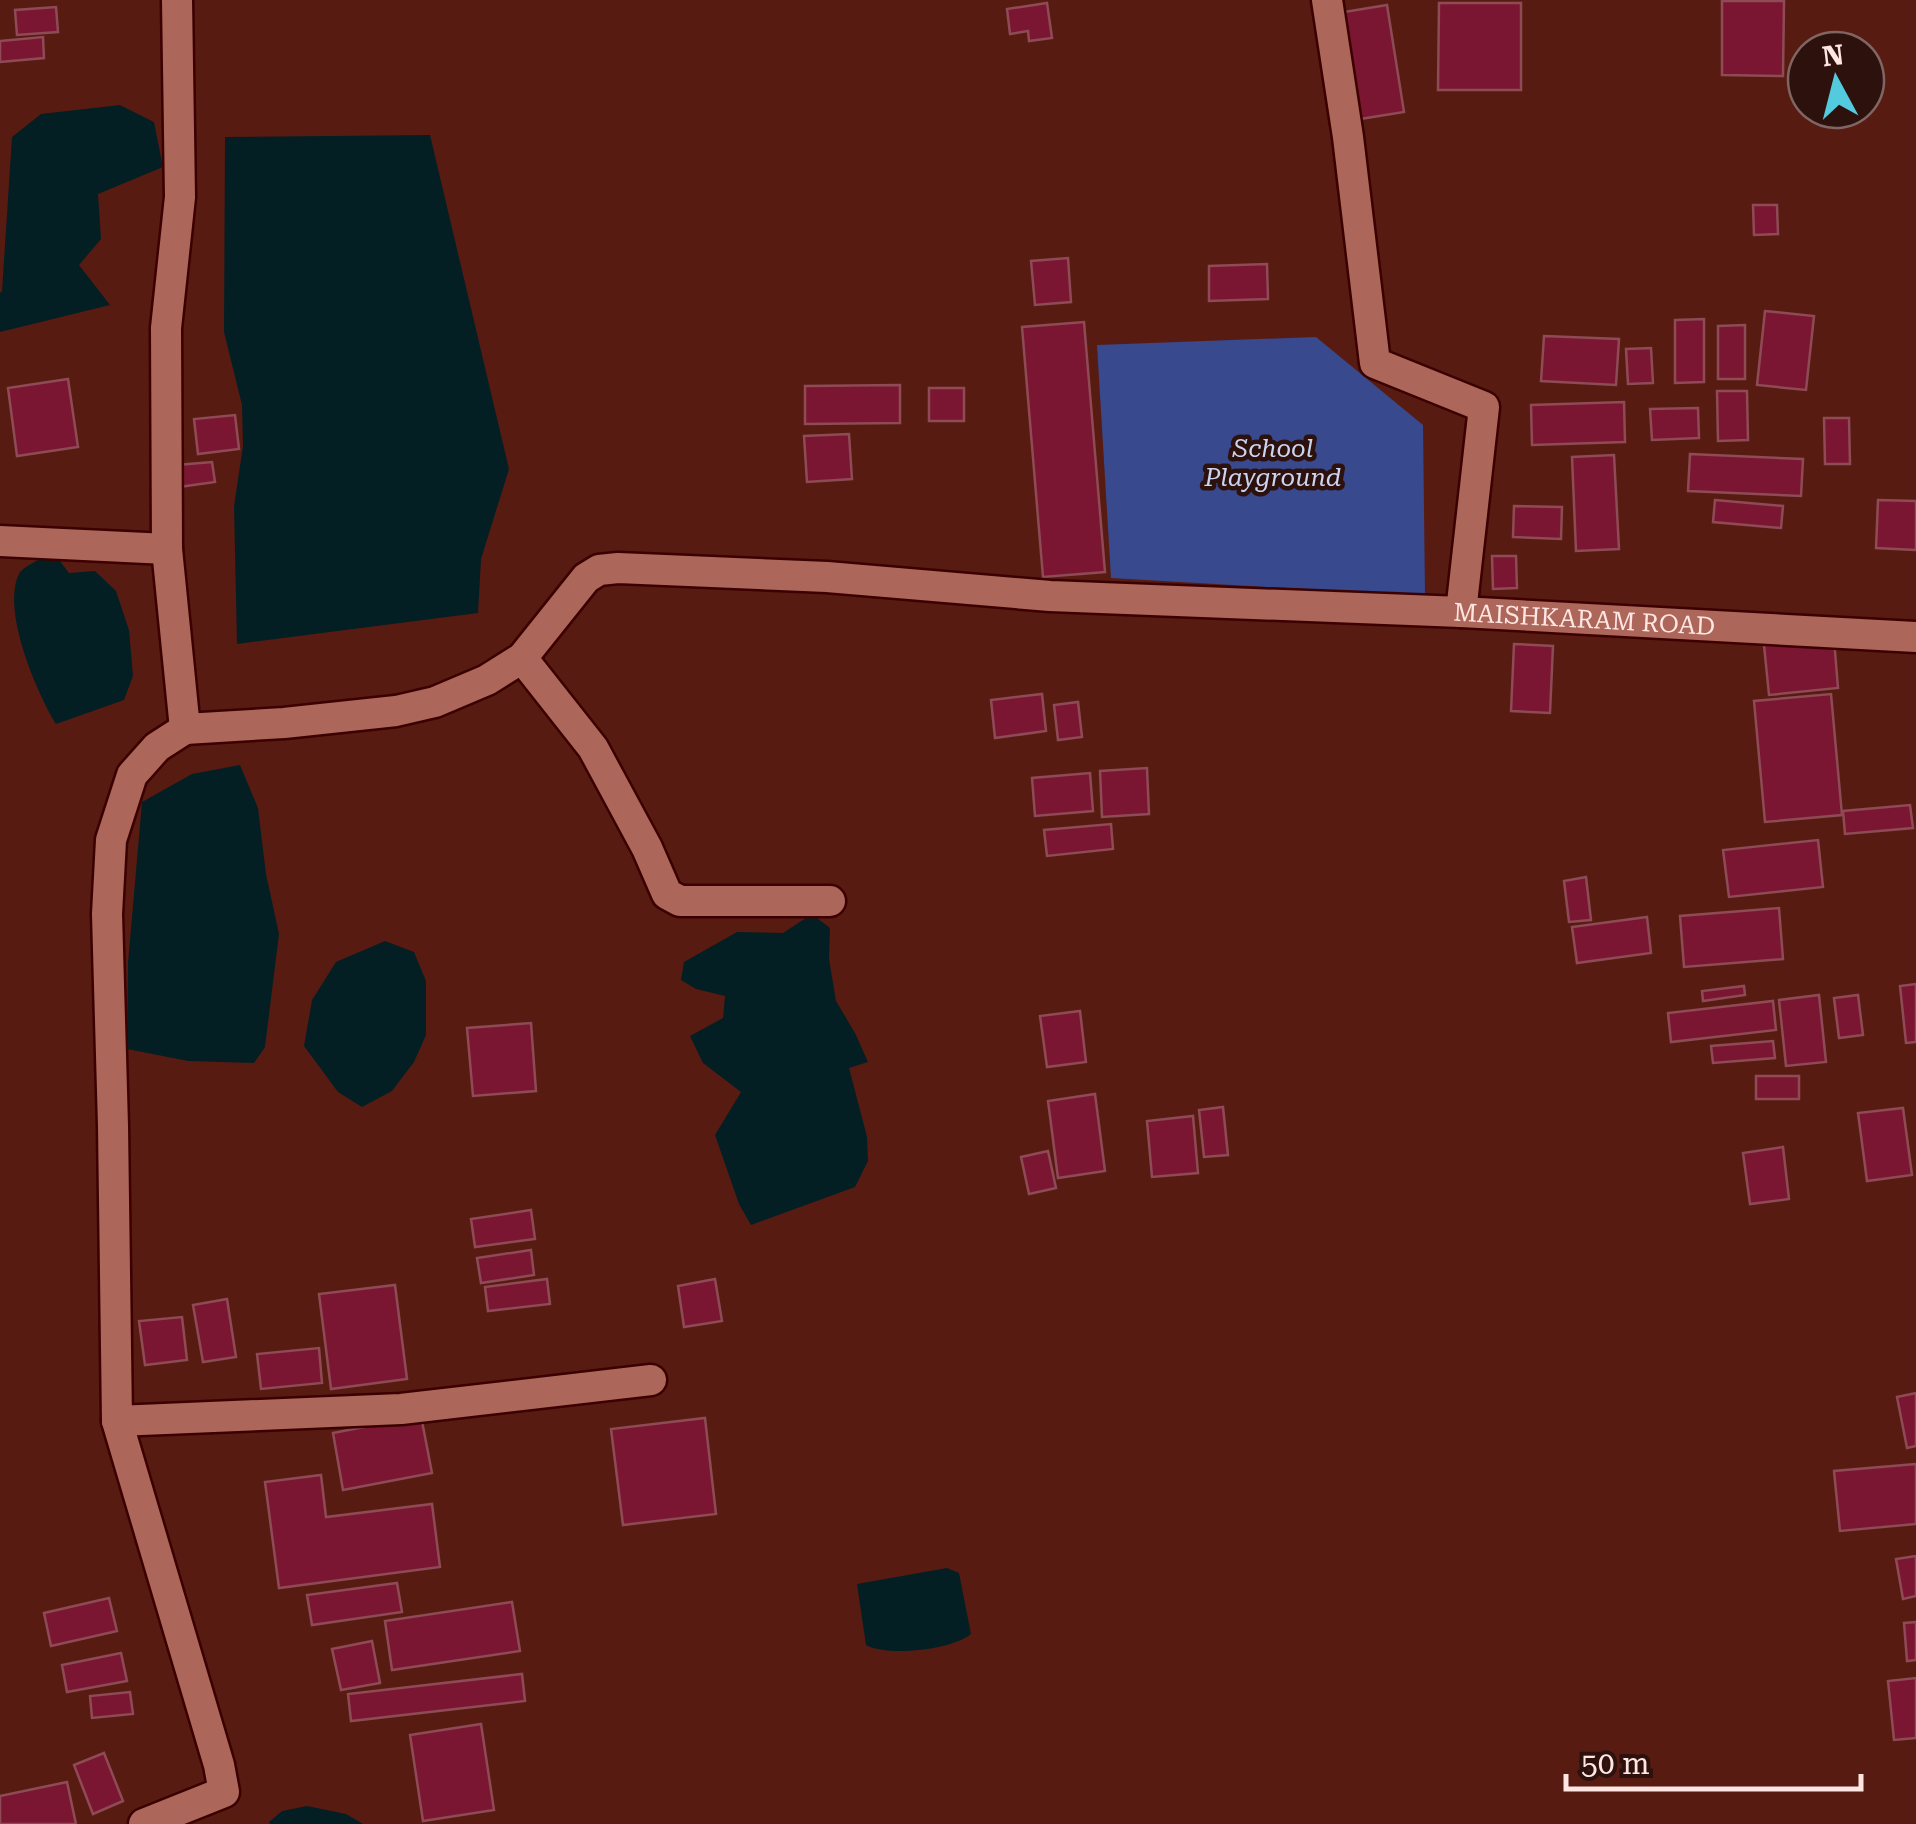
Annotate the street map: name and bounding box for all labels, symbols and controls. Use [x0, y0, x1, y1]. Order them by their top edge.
north arrow [1786, 30, 1886, 130]
text: N [1820, 38, 1846, 73]
park label: School Playground [1204, 434, 1341, 492]
street label: MAISHKARAM ROAD [1453, 598, 1716, 641]
scale bar [1566, 1729, 1861, 1791]
text: 50 m [1581, 1746, 1650, 1781]

